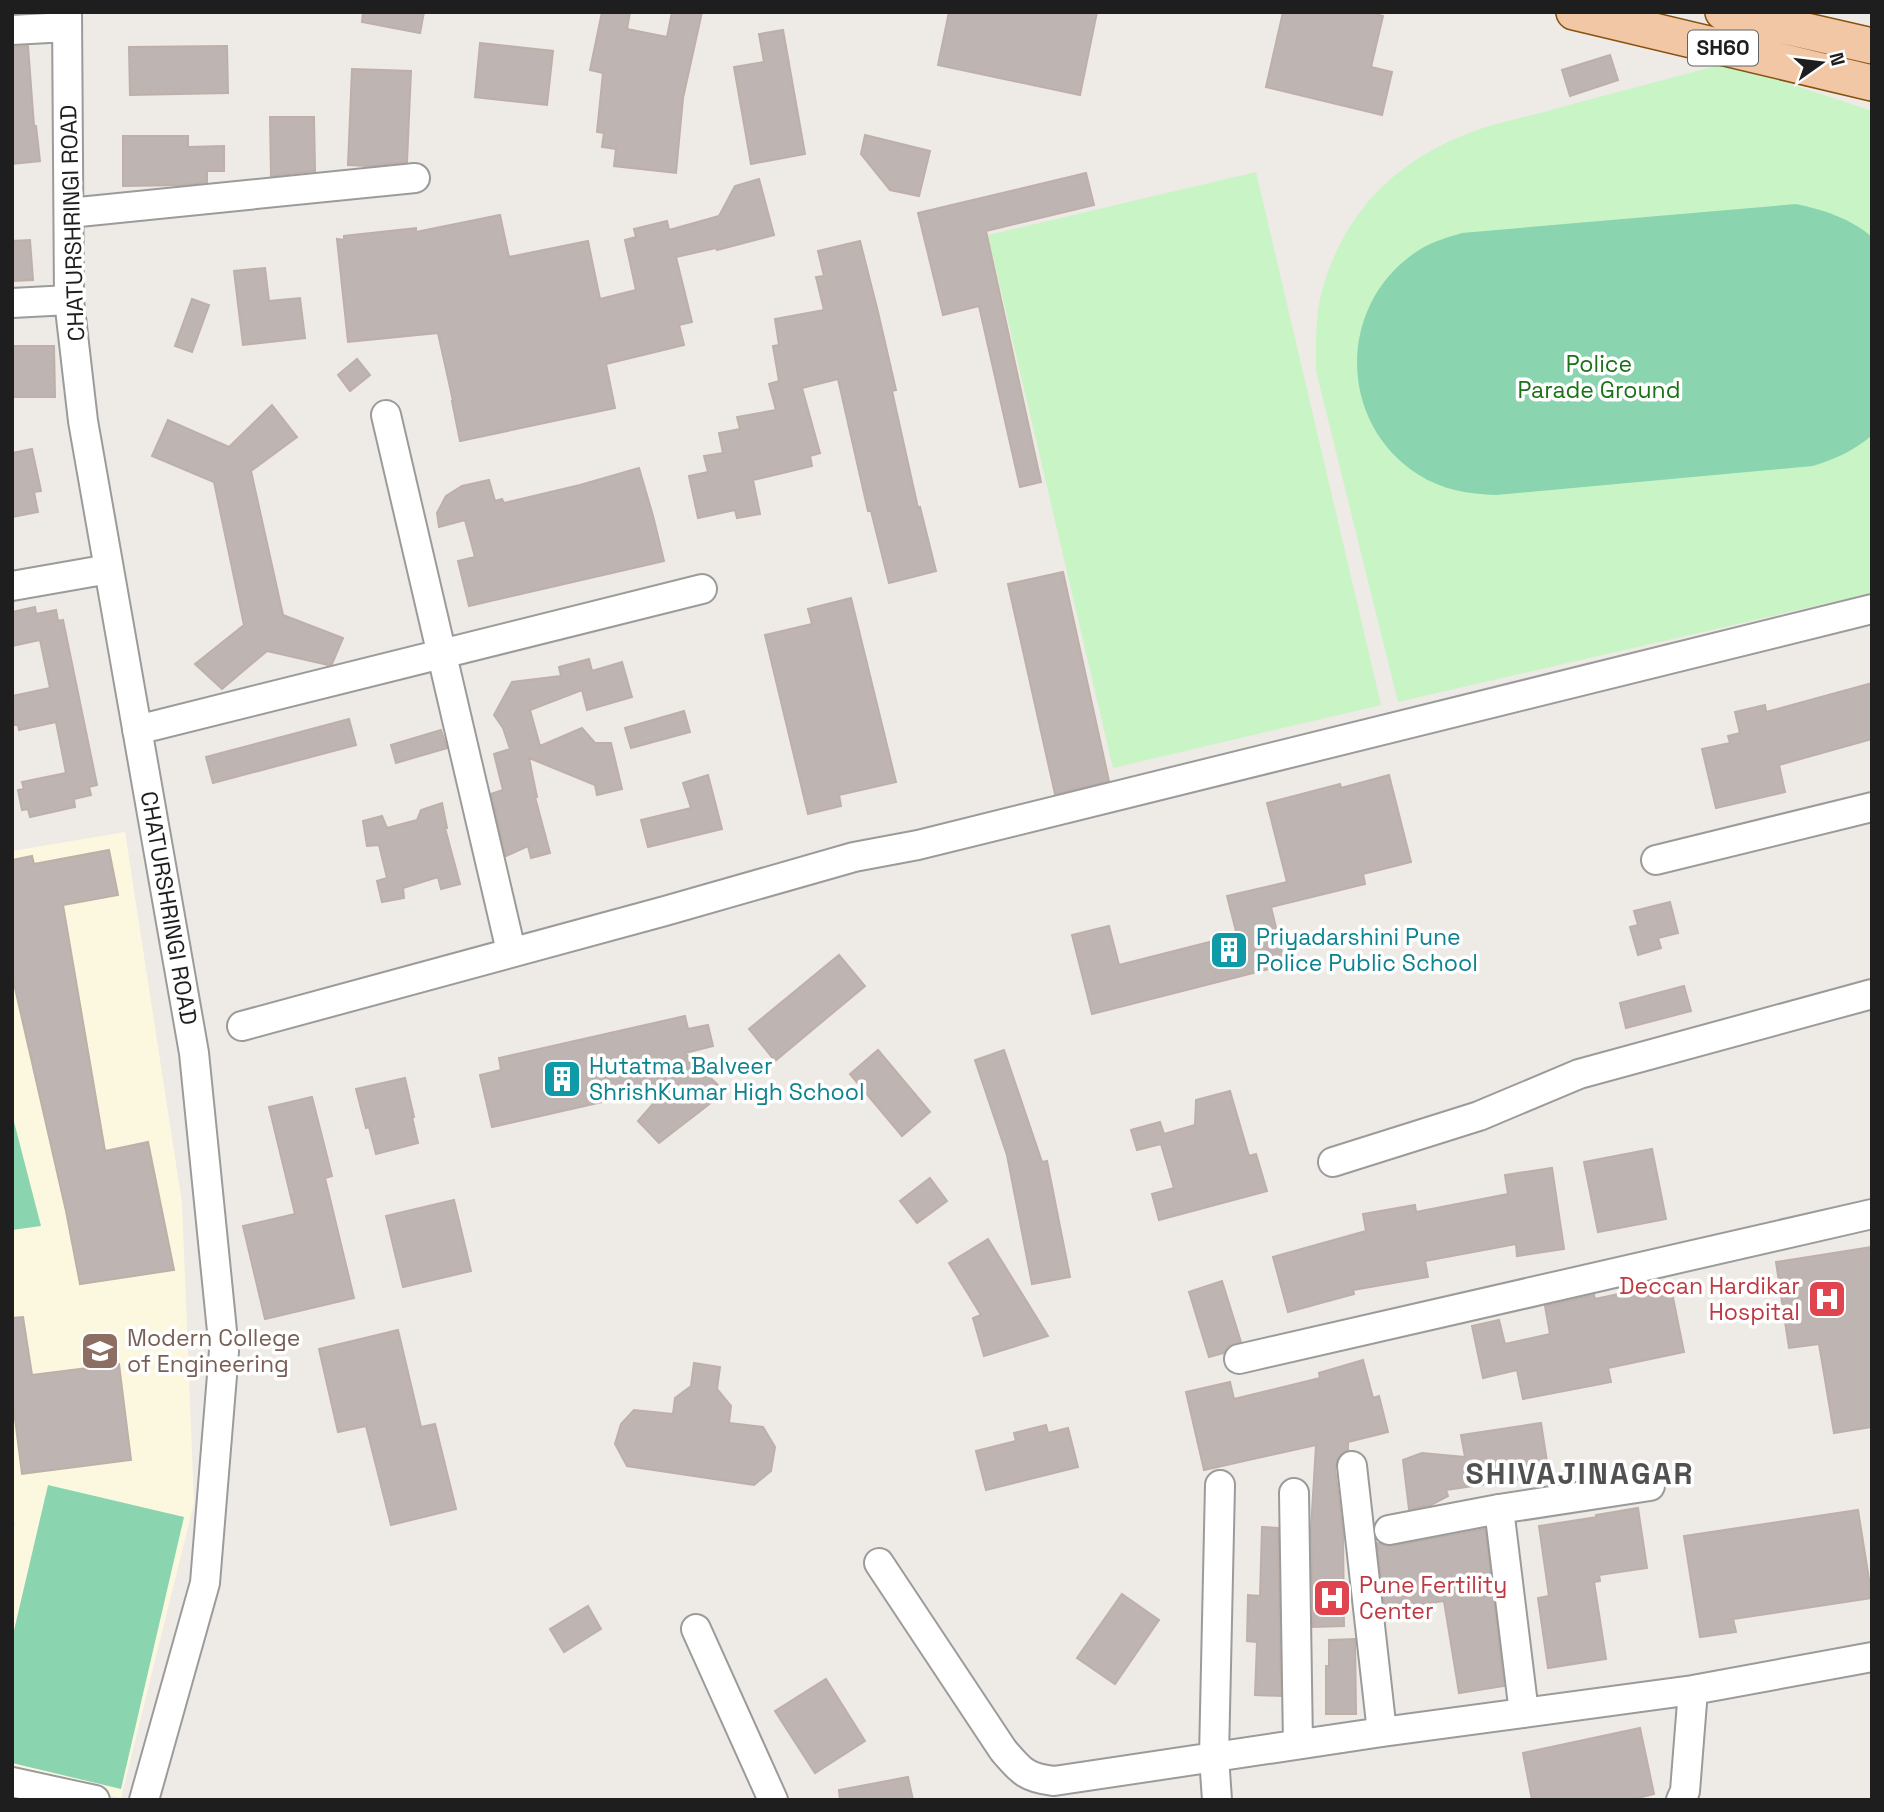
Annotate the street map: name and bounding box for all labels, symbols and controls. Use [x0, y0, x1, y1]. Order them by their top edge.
north arrow [1786, 28, 1856, 98]
road number: SH60 [1688, 30, 1758, 66]
text: N [1823, 50, 1851, 68]
street label: CHATURSHRINGI ROAD [53, 104, 91, 342]
park label: Police Parade Ground [1518, 349, 1680, 405]
street label: CHATURSHRINGI ROAD [134, 789, 204, 1027]
place label: Priyadarshini Pune Police Public School [1256, 922, 1478, 978]
building icon: Priyadarshini Pune Police Public School [1208, 929, 1250, 971]
place label: Hutatma Balveer ShrishKumar High School [589, 1051, 865, 1107]
building icon: Hutatma Balveer ShrishKumar High School [541, 1058, 583, 1100]
place label: Deccan Hardikar Hospital [1619, 1271, 1800, 1327]
hospital icon: Deccan Hardikar Hospital [1806, 1278, 1848, 1320]
place label: Modern College of Engineering [127, 1323, 300, 1379]
school or university icon: Modern College of Engineering [79, 1330, 121, 1372]
district label: SHIVAJINAGAR [1466, 1454, 1694, 1493]
place label: Pune Fertility Center [1359, 1570, 1507, 1626]
hospital icon: Pune Fertility Center [1311, 1577, 1353, 1619]

